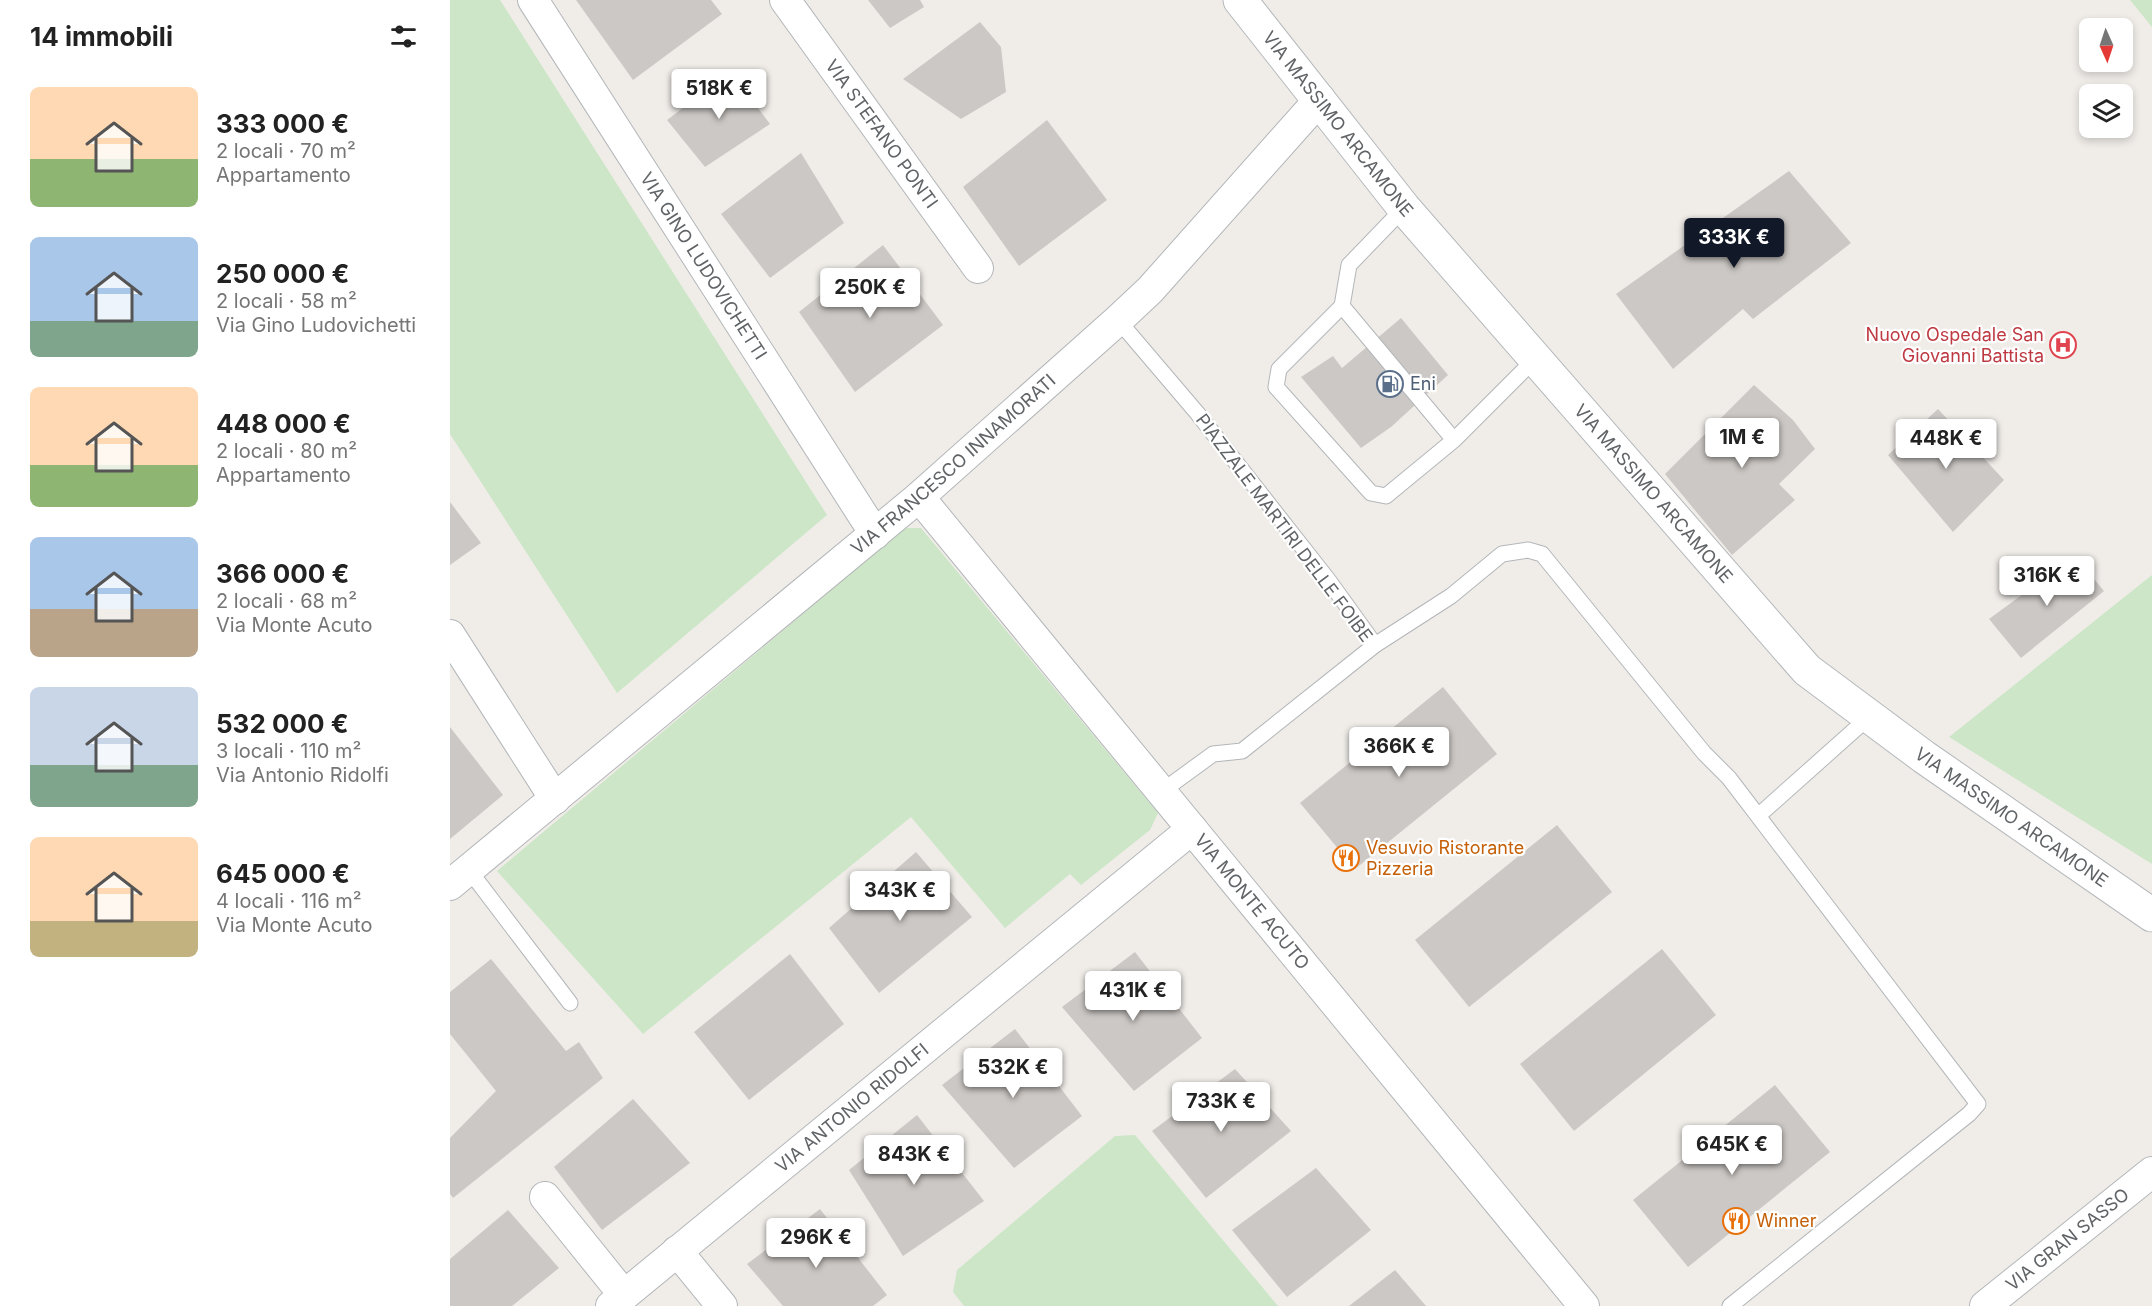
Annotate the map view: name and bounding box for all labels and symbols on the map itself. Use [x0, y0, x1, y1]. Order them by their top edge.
north arrow [2079, 18, 2133, 72]
street label: VIA MASSIMO ARCAMONE [1259, 27, 1418, 221]
street label: VIA STEFANO PONTI [821, 55, 942, 212]
pin: 518K € [670, 69, 768, 120]
street label: VIA GINO LUDOVICHETTI [636, 168, 771, 363]
pin: 333K € [1685, 218, 1783, 269]
pin: 250K € [821, 268, 919, 319]
place label: Nuovo Ospedale San Giovanni Battista [1866, 324, 2044, 366]
hospital icon: Nuovo Ospedale San Giovanni Battista [2048, 330, 2078, 360]
fuel station icon: Eni [1375, 369, 1405, 399]
street label: VIA FRANCESCO INNAMORATI [847, 370, 1060, 559]
place label: Eni [1410, 373, 1436, 394]
street label: VIA MASSIMO ARCAMONE [1570, 400, 1737, 587]
street label: PIAZZALE MARTIRI DELLE FOIBE [1192, 410, 1377, 646]
pin: 1M € [1706, 418, 1778, 469]
pin: 448K € [1897, 419, 1995, 470]
pin: 316K € [1998, 556, 2096, 607]
pin: 366K € [1350, 727, 1448, 778]
street label: VIA MASSIMO ARCAMONE [1911, 743, 2112, 891]
street label: VIA MONTE ACUTO [1190, 829, 1314, 973]
place label: Vesuvio Ristorante Pizzeria [1366, 837, 1524, 879]
restaurant icon: Vesuvio Ristorante Pizzeria [1331, 843, 1361, 873]
pin: 343K € [851, 871, 949, 922]
pin: 431K € [1084, 971, 1182, 1022]
street label: VIA ANTONIO RIDOLFI [771, 1039, 933, 1177]
pin: 532K € [964, 1048, 1062, 1099]
pin: 733K € [1172, 1082, 1270, 1133]
pin: 645K € [1683, 1125, 1781, 1176]
pin: 843K € [865, 1135, 963, 1186]
street label: VIA GRAN SASSO [2002, 1184, 2133, 1295]
restaurant icon: Winner [1721, 1206, 1751, 1236]
place label: Winner [1756, 1210, 1817, 1231]
pin: 296K € [767, 1218, 865, 1269]

